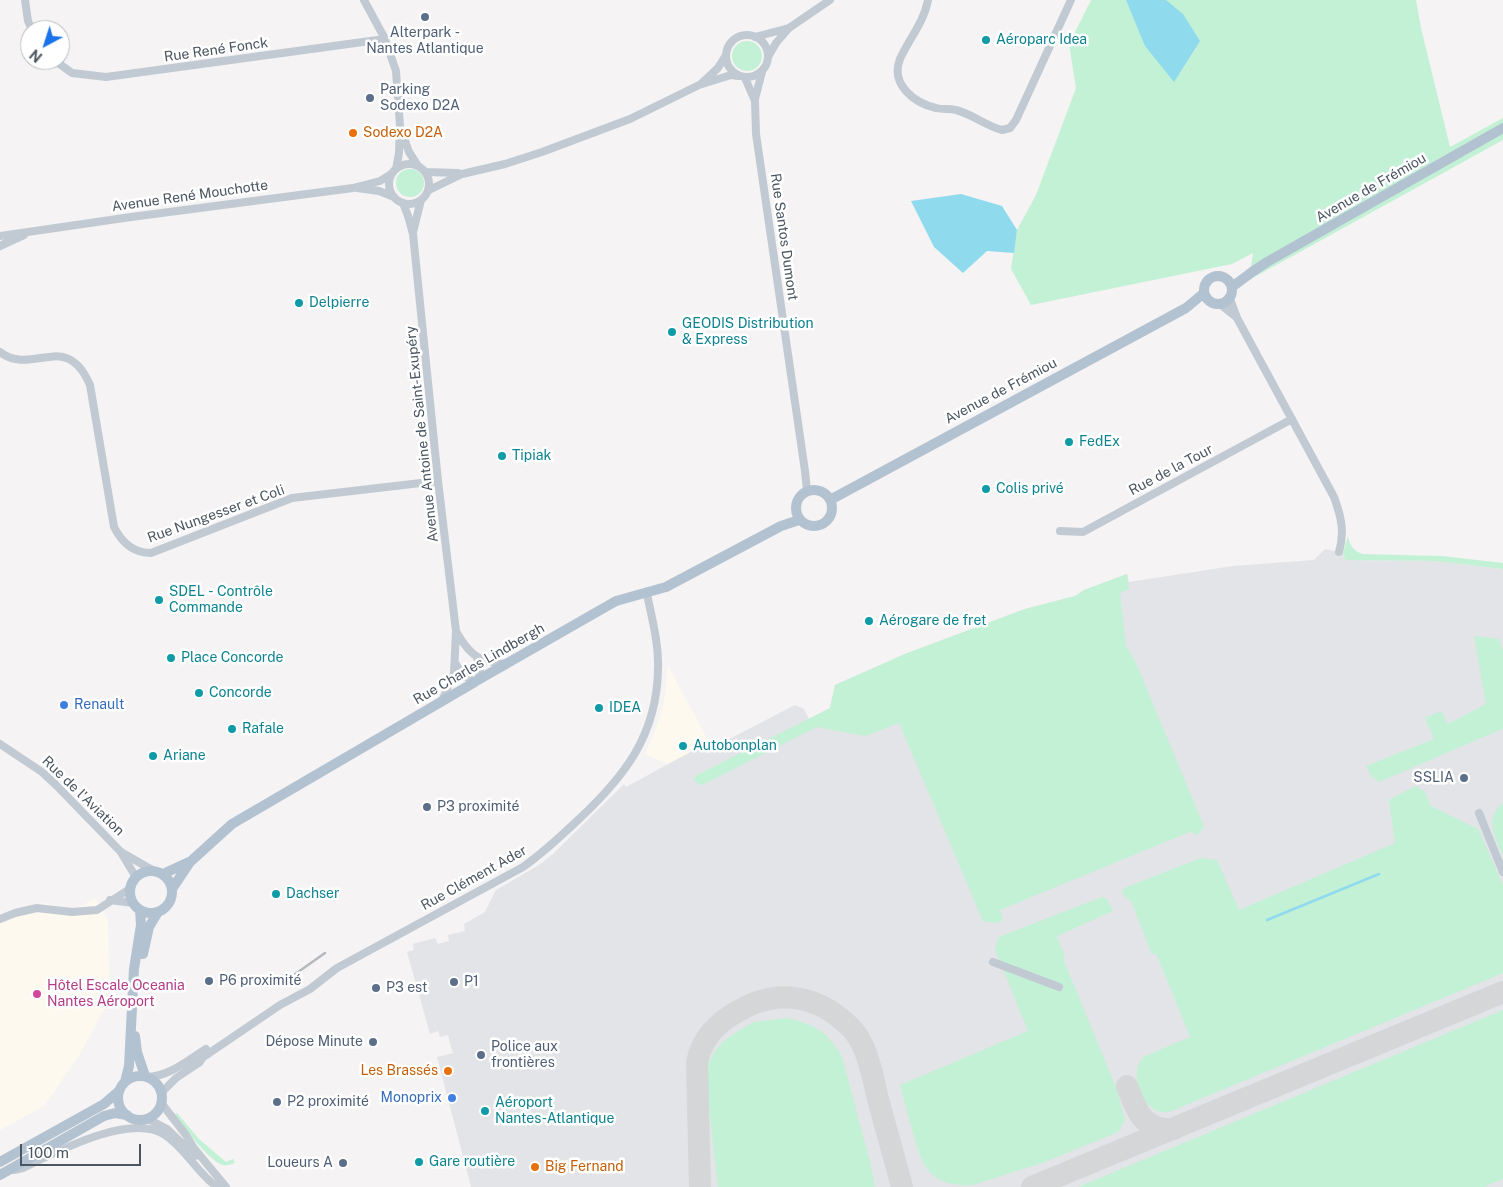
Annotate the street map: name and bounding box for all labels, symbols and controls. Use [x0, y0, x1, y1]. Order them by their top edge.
marker: Alterpark - Nantes Atlantique [419, 11, 431, 23]
north arrow [20, 20, 70, 70]
place label: Alterpark - Nantes Atlantique [366, 25, 484, 58]
place label: Aéroparc Idea [996, 32, 1087, 48]
street label: Rue René Fonck [163, 34, 269, 66]
marker: Aéroparc Idea [980, 34, 992, 46]
text: N [27, 46, 45, 65]
place label: Parking Sodexo D2A [380, 82, 460, 114]
marker: Parking Sodexo D2A [364, 92, 376, 104]
place label: Sodexo D2A [363, 125, 443, 141]
marker: Sodexo D2A [347, 127, 359, 139]
street label: Avenue de Frémiou [1313, 150, 1429, 226]
street label: Rue Santos Dumont [767, 172, 801, 302]
street label: Avenue René Mouchotte [111, 177, 269, 215]
place label: Delpierre [309, 295, 369, 311]
marker: Delpierre [293, 297, 305, 309]
place label: GEODIS Distribution & Express [682, 316, 814, 348]
street label: Avenue Antoine de Saint-Exupéry [402, 325, 442, 543]
marker: GEODIS Distribution & Express [666, 326, 678, 338]
street label: Avenue de Frémiou [942, 354, 1060, 428]
place label: FedEx [1079, 434, 1120, 450]
marker: FedEx [1063, 436, 1075, 448]
street label: Rue de la Tour [1126, 441, 1216, 499]
place label: Tipiak [512, 448, 551, 464]
marker: Tipiak [496, 450, 508, 462]
street label: Rue Nungesser et Coli [145, 481, 287, 547]
place label: Colis privé [996, 481, 1064, 497]
marker: Colis privé [980, 483, 992, 495]
place label: SDEL - Contrôle Commande [169, 584, 273, 616]
marker: SDEL - Contrôle Commande [153, 594, 165, 606]
place label: Aérogare de fret [879, 613, 986, 629]
marker: Aérogare de fret [863, 615, 875, 627]
street label: Rue Charles Lindbergh [411, 620, 547, 708]
place label: Place Concorde [181, 650, 283, 666]
marker: Place Concorde [165, 652, 177, 664]
place label: Concorde [209, 685, 272, 701]
marker: Concorde [193, 687, 205, 699]
place label: Renault [74, 697, 124, 713]
marker: Renault [58, 699, 70, 711]
place label: IDEA [609, 700, 641, 716]
marker: IDEA [593, 702, 605, 714]
place label: Rafale [242, 721, 284, 737]
marker: Rafale [226, 723, 238, 735]
place label: Autobonplan [693, 738, 777, 754]
marker: Autobonplan [677, 740, 689, 752]
place label: Ariane [163, 748, 206, 764]
marker: Ariane [147, 750, 159, 762]
street label: Rue de l'Aviation [38, 753, 128, 839]
place label: SSLIA [1413, 770, 1454, 786]
marker: SSLIA [1458, 772, 1470, 784]
place label: P3 proximité [437, 799, 519, 815]
marker: P3 proximité [421, 801, 433, 813]
street label: Rue Clément Ader [418, 842, 530, 914]
place label: Dachser [286, 886, 339, 902]
marker: Dachser [270, 888, 282, 900]
place label: P6 proximité [219, 973, 301, 989]
place label: P1 [464, 974, 479, 990]
marker: P6 proximité [203, 975, 215, 987]
marker: P1 [448, 976, 460, 988]
place label: Hôtel Escale Oceania Nantes Aéroport [47, 978, 185, 1010]
place label: P3 est [386, 980, 427, 996]
marker: P3 est [370, 982, 382, 994]
marker: Hôtel Escale Oceania Nantes Aéroport [31, 988, 43, 1000]
place label: Dépose Minute [265, 1034, 363, 1050]
marker: Dépose Minute [367, 1036, 379, 1048]
place label: Police aux frontières [491, 1039, 558, 1072]
marker: Police aux frontières [475, 1049, 487, 1061]
place label: Les Brassés [360, 1063, 438, 1079]
marker: Les Brassés [442, 1065, 454, 1077]
place label: Monoprix [381, 1090, 442, 1106]
marker: Monoprix [446, 1092, 458, 1104]
place label: P2 proximité [287, 1094, 369, 1110]
place label: Aéroport Nantes-Atlantique [495, 1095, 614, 1128]
marker: P2 proximité [271, 1096, 283, 1108]
marker: Aéroport Nantes-Atlantique [479, 1105, 491, 1117]
scale bar [22, 1134, 144, 1166]
text: 100 m [28, 1144, 69, 1161]
place label: Gare routière [429, 1154, 515, 1170]
place label: Loueurs A [267, 1155, 333, 1171]
marker: Gare routière [413, 1156, 425, 1168]
marker: Loueurs A [337, 1157, 349, 1169]
place label: Big Fernand [545, 1159, 624, 1175]
marker: Big Fernand [529, 1161, 541, 1173]

